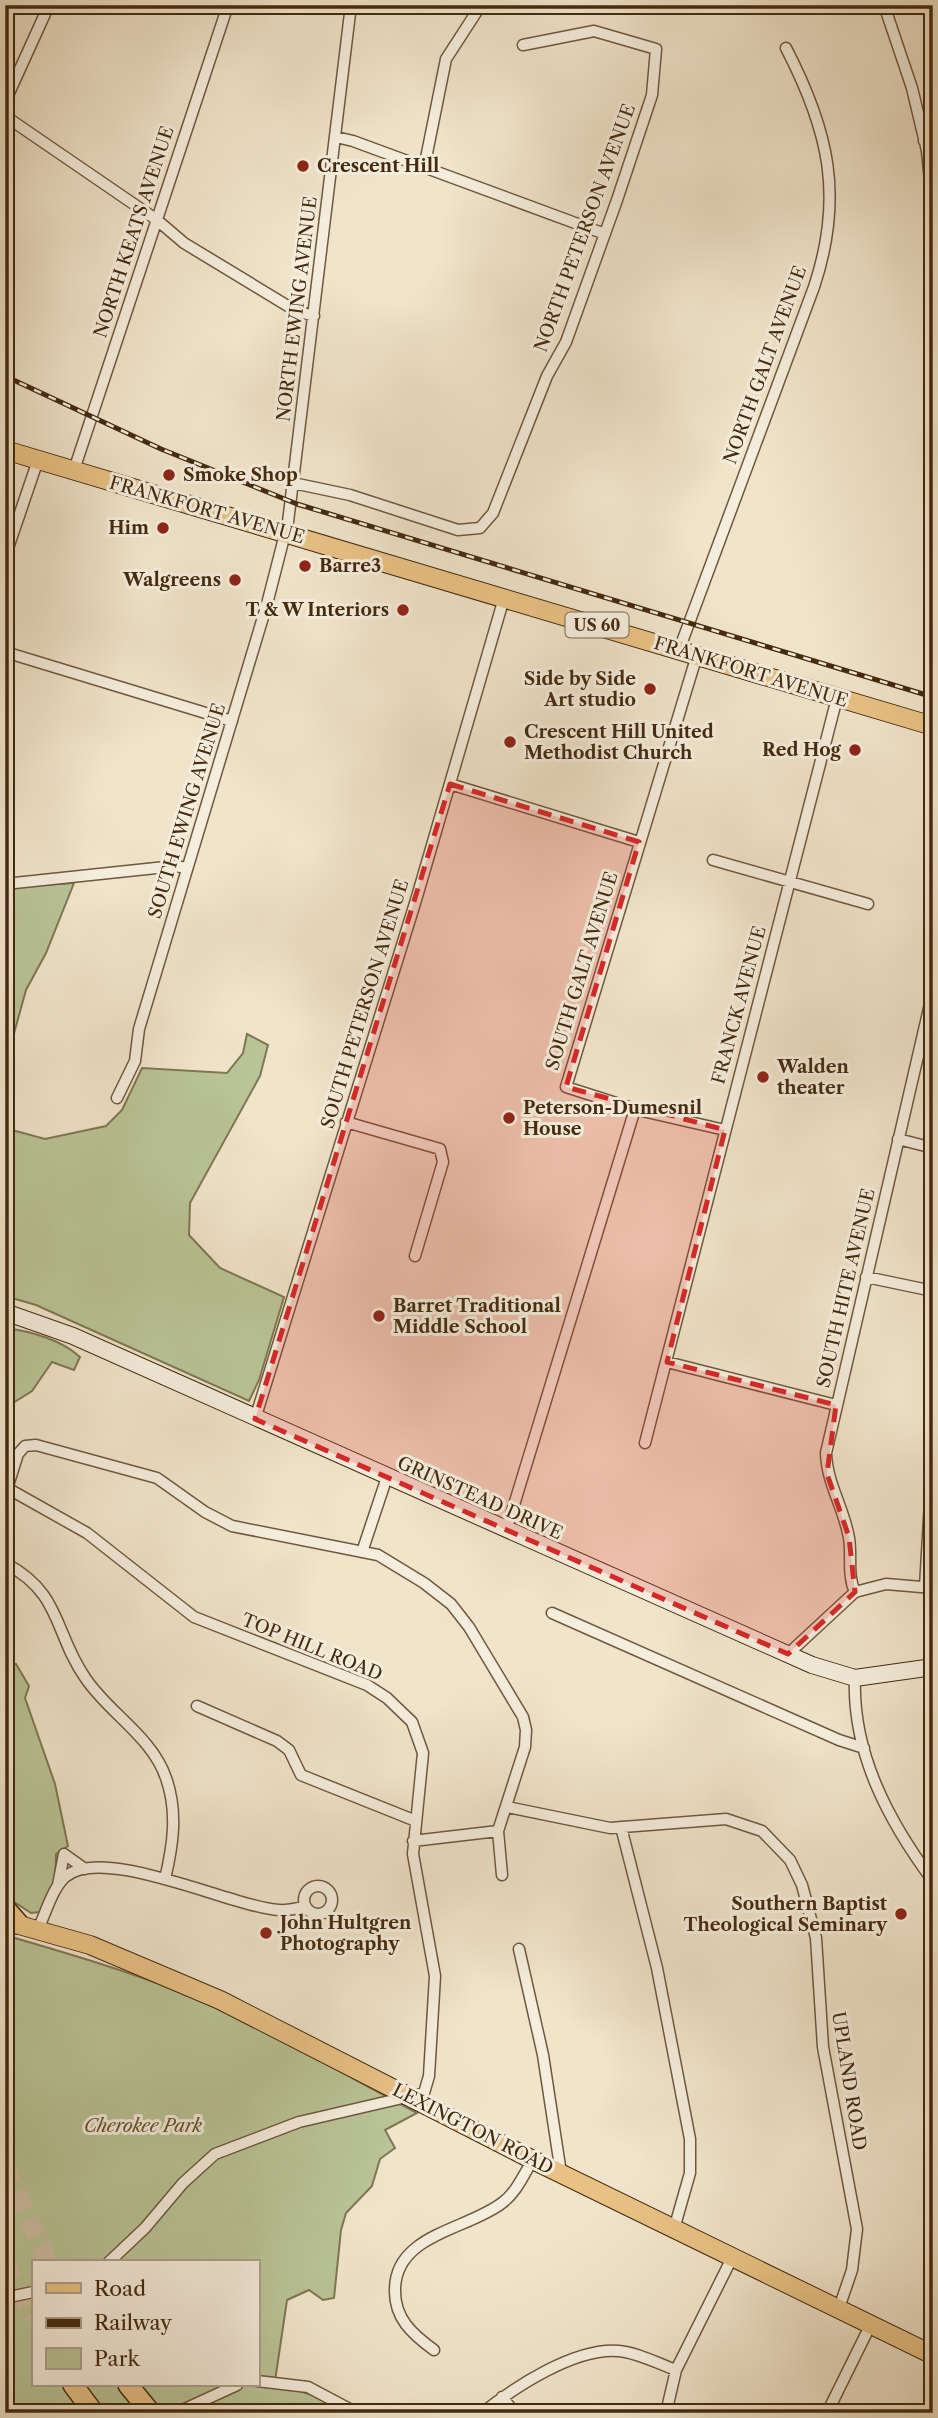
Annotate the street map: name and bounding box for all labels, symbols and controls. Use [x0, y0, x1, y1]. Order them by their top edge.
street label: NORTH PETERSON AVENUE [530, 101, 640, 355]
street label: NORTH KEATS AVENUE [89, 123, 179, 341]
place label: Crescent Hill [317, 155, 439, 177]
marker: Crescent Hill [295, 158, 311, 174]
street label: NORTH EWING AVENUE [272, 195, 322, 423]
street label: NORTH GALT AVENUE [719, 263, 811, 467]
place label: Smoke Shop [183, 464, 298, 486]
marker: Smoke Shop [161, 467, 177, 483]
street label: FRANKFORT AVENUE [107, 472, 307, 548]
place label: Him [108, 517, 149, 539]
marker: Him [155, 520, 171, 536]
place label: Barre3 [319, 555, 381, 577]
marker: Barre3 [297, 558, 313, 574]
place label: Walgreens [122, 569, 221, 591]
marker: Walgreens [227, 572, 243, 588]
place label: T & W Interiors [245, 599, 389, 621]
marker: T & W Interiors [395, 602, 411, 618]
road number: US 60 [566, 612, 628, 638]
street label: FRANKFORT AVENUE [651, 632, 851, 712]
place label: Side by Side Art studio [524, 668, 636, 711]
marker: Side by Side Art studio [642, 681, 658, 697]
street label: SOUTH EWING AVENUE [144, 701, 230, 921]
place label: Crescent Hill United Methodist Church [524, 721, 714, 764]
marker: Crescent Hill United Methodist Church [502, 734, 518, 750]
place label: Red Hog [762, 739, 842, 761]
marker: Red Hog [847, 742, 863, 758]
street label: SOUTH GALT AVENUE [541, 869, 623, 1073]
street label: SOUTH PETERSON AVENUE [317, 877, 413, 1131]
street label: FRANCK AVENUE [707, 924, 771, 1086]
place label: Walden theater [776, 1056, 849, 1099]
marker: Walden theater [755, 1069, 771, 1085]
place label: Peterson-Dumesnil House [523, 1097, 702, 1140]
marker: Peterson-Dumesnil House [501, 1110, 517, 1126]
street label: SOUTH HITE AVENUE [812, 1186, 880, 1390]
place label: Barret Traditional Middle School [393, 1295, 561, 1338]
marker: Barret Traditional Middle School [371, 1308, 387, 1324]
street label: GRINSTEAD DRIVE [394, 1452, 566, 1544]
street label: TOP HILL ROAD [238, 1609, 386, 1685]
place label: Southern Baptist Theological Seminary [684, 1893, 888, 1936]
marker: Southern Baptist Theological Seminary [893, 1906, 909, 1922]
place label: John Hultgren Photography [277, 1912, 412, 1955]
marker: John Hultgren Photography [258, 1925, 274, 1941]
street label: UPLAND ROAD [827, 2010, 871, 2152]
street label: LEXINGTON ROAD [389, 2079, 557, 2179]
park label: Cherokee Park [84, 2115, 203, 2137]
legend [32, 2260, 259, 2386]
text: Road [94, 2276, 146, 2301]
text: Railway [94, 2310, 172, 2335]
text: Park [94, 2346, 140, 2371]

